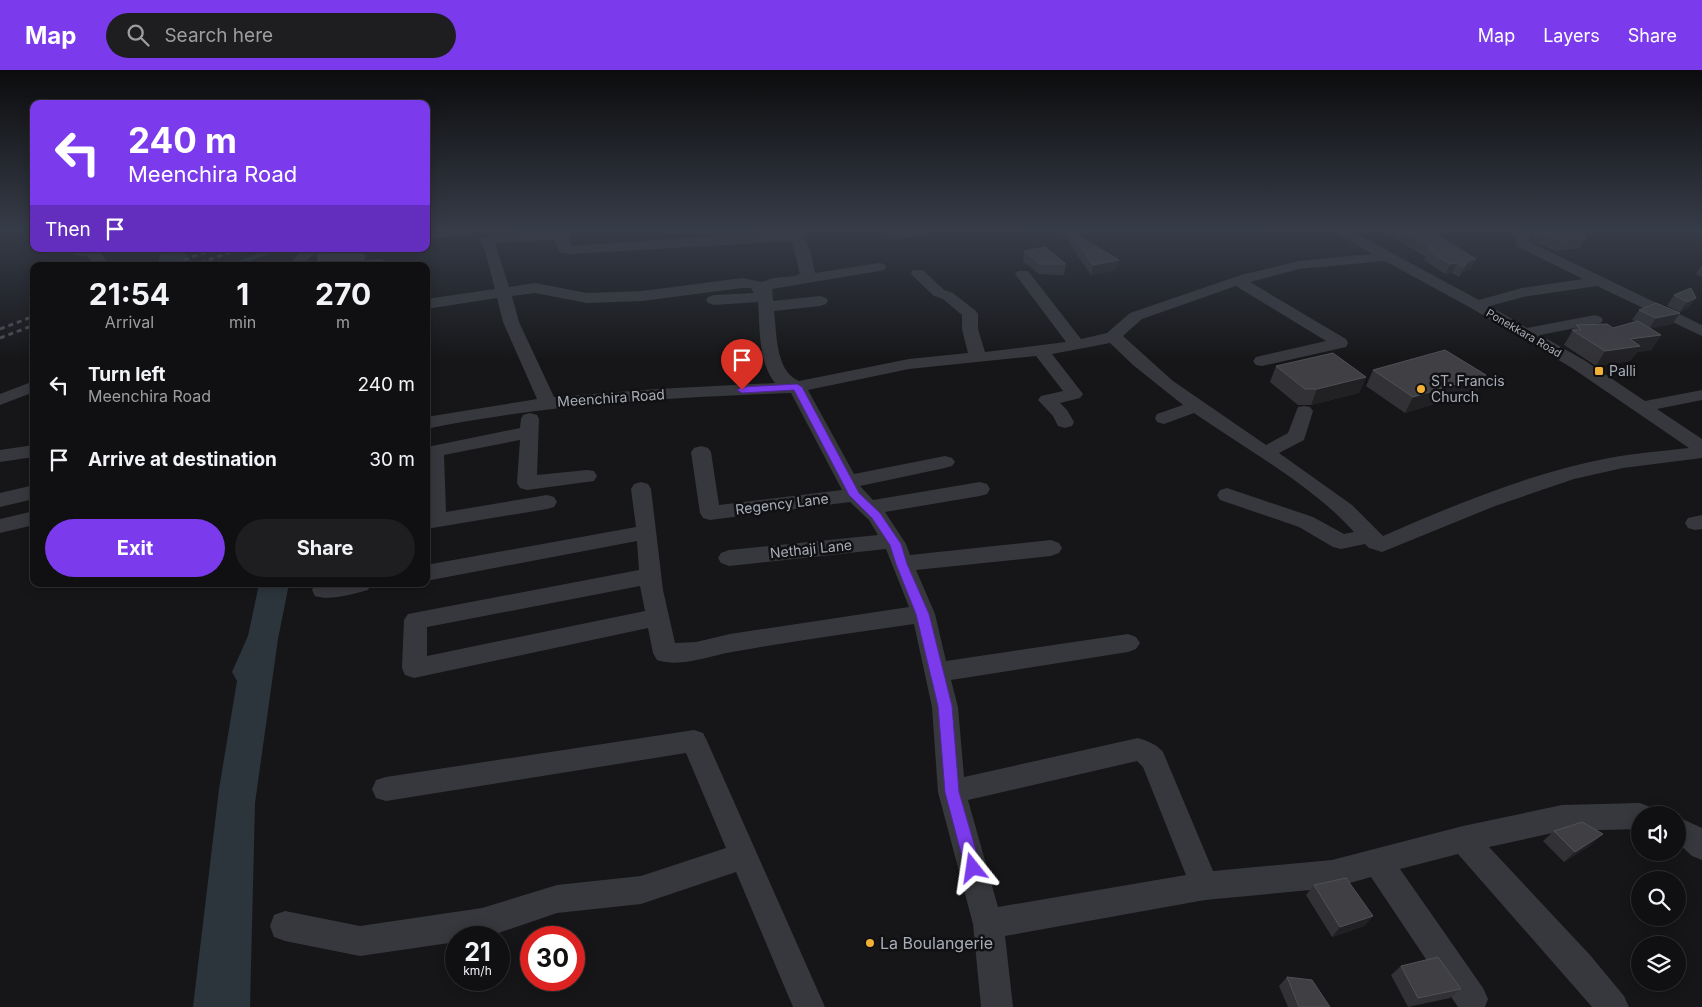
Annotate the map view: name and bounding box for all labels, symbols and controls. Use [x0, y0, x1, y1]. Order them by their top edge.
search box [106, 13, 456, 58]
text: Map [25, 21, 76, 50]
icon: search [124, 21, 152, 49]
text: Search here [164, 24, 273, 47]
text: Map [1478, 25, 1515, 46]
text: Layers [1543, 25, 1600, 46]
text: Share [1628, 25, 1677, 46]
text: 240 m [128, 119, 237, 161]
icon: left [45, 120, 110, 185]
text: Meenchira Road [128, 161, 297, 187]
icon: arrive [101, 215, 129, 243]
text: Then [45, 218, 91, 241]
text: 21:54 [89, 276, 170, 312]
text: 1 [236, 276, 249, 312]
text: 270 [315, 276, 371, 312]
street label: Ponekkara Road [1484, 306, 1564, 360]
text: Arrival [105, 312, 154, 332]
text: min [229, 312, 256, 332]
text: m [336, 312, 350, 332]
pin [721, 339, 763, 390]
icon: arrive [728, 346, 756, 374]
place label: Palli [1609, 362, 1636, 379]
text: Turn left [88, 363, 166, 386]
marker: Palli [1593, 365, 1605, 377]
icon: left [45, 371, 73, 399]
place label: ST. Francis Church [1431, 372, 1505, 405]
text: 240 m [357, 373, 415, 396]
marker: ST. Francis Church [1415, 383, 1427, 395]
street label: Meenchira Road [557, 385, 665, 410]
text: Meenchira Road [88, 386, 211, 406]
icon: arrive [45, 446, 73, 474]
text: Arrive at destination [88, 448, 277, 471]
text: 30 m [369, 448, 415, 471]
street label: Regency Lane [734, 489, 829, 518]
button: Exit [45, 519, 225, 577]
button: Share [235, 519, 415, 577]
street label: Nethaji Lane [769, 536, 853, 561]
map controls [1631, 806, 1686, 991]
button: sound [1631, 806, 1686, 861]
position arrow [946, 841, 998, 893]
button: search [1631, 871, 1686, 926]
speed limit sign: 30 [520, 926, 585, 991]
place label: La Boulangerie [880, 933, 993, 953]
button: layers [1631, 936, 1686, 991]
text: 21 [464, 937, 491, 967]
marker: La Boulangerie [864, 937, 876, 949]
text: km/h [463, 963, 492, 978]

